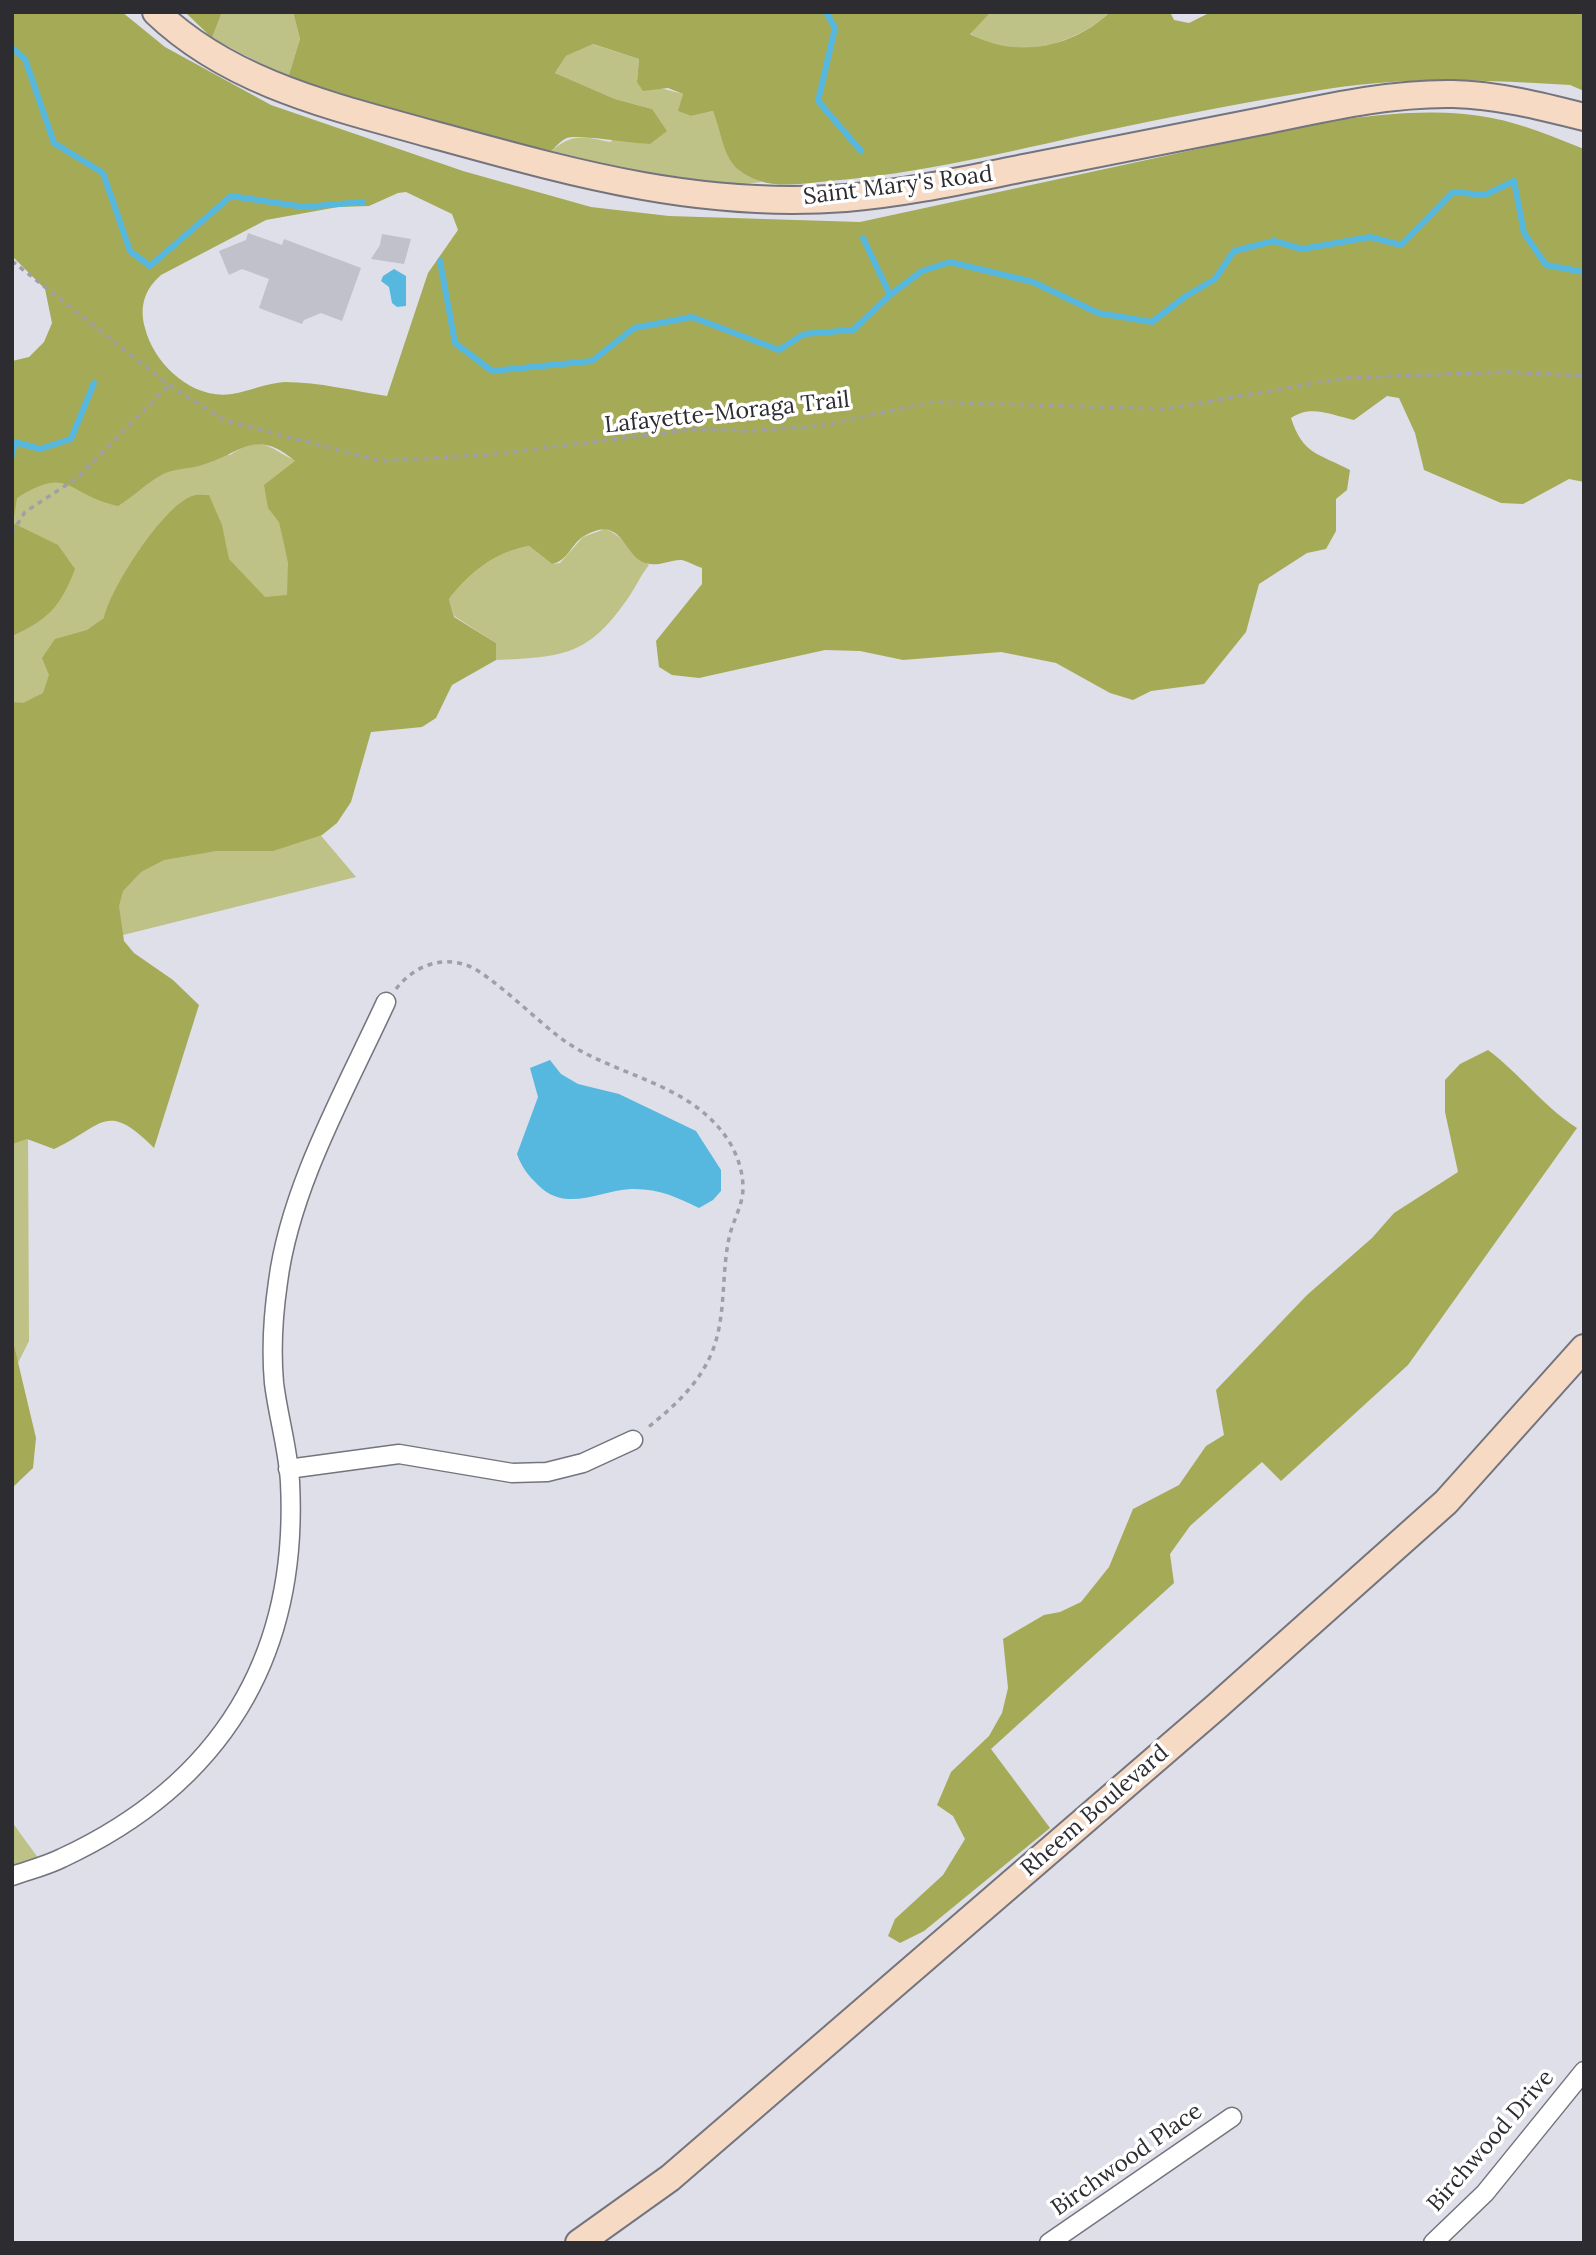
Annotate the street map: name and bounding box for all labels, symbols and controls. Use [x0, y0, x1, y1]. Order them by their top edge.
street label: Saint Mary's Road [802, 161, 994, 211]
street label: Lafayette-Moraga Trail [603, 386, 851, 440]
street label: Rheem Boulevard [1016, 1739, 1174, 1883]
street label: Birchwood Drive [1422, 2065, 1560, 2217]
street label: Birchwood Place [1046, 2098, 1208, 2222]

